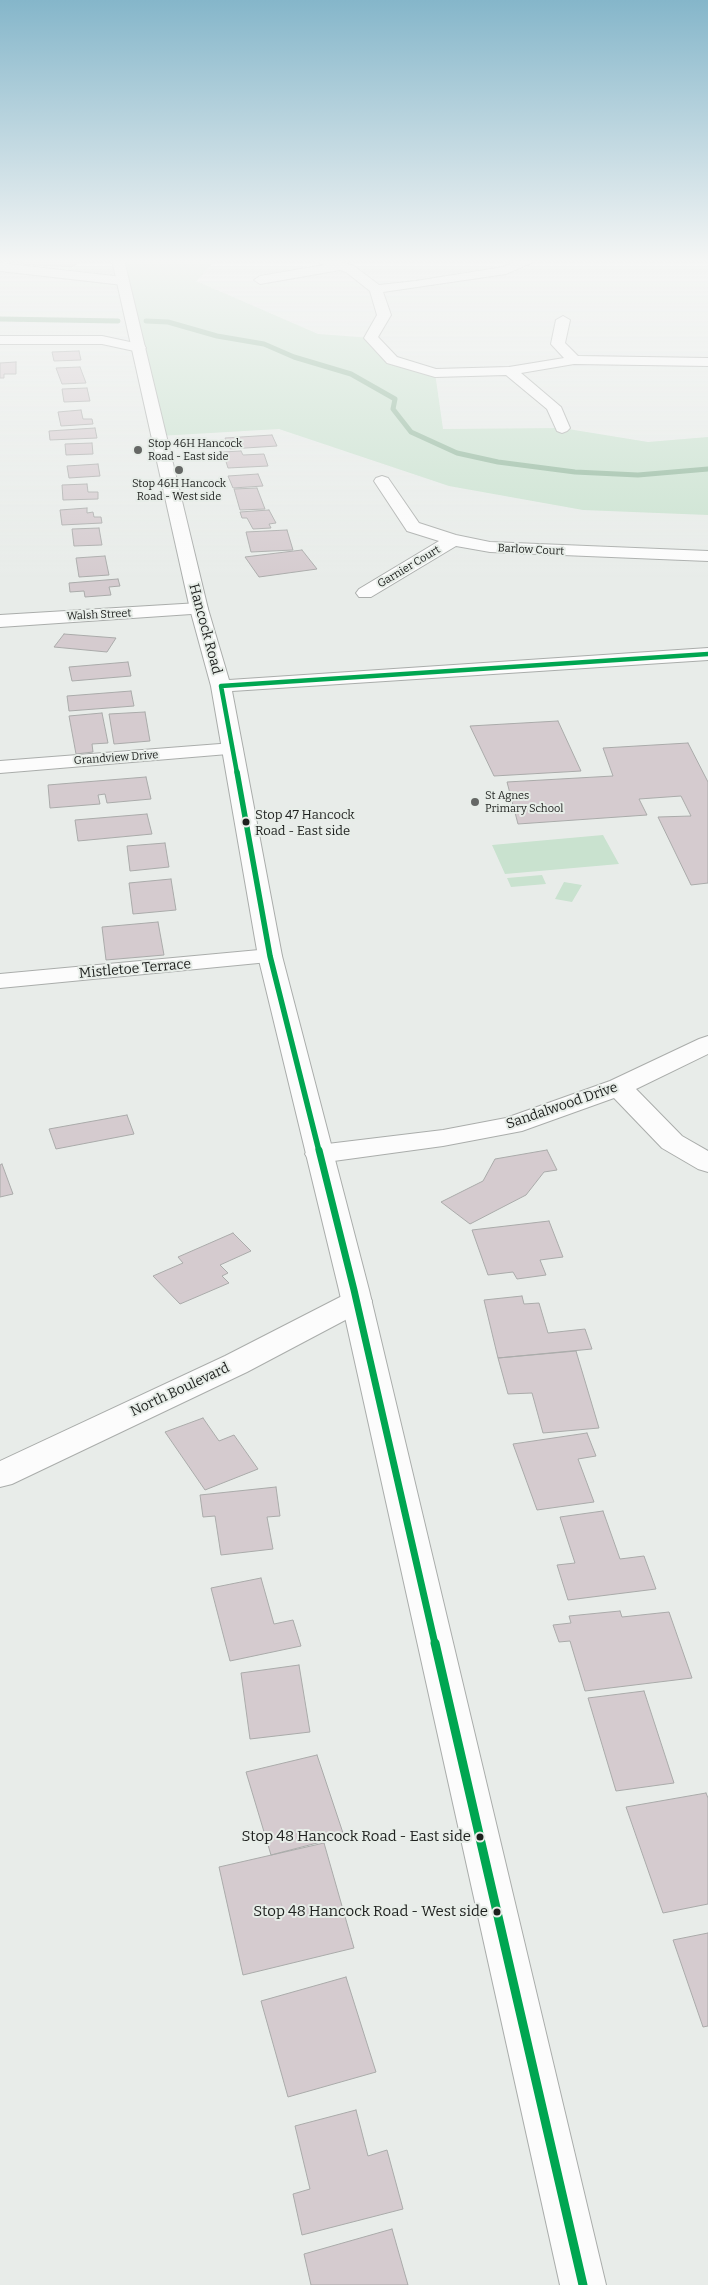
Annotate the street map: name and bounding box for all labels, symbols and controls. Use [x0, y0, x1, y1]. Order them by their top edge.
place label: Stop 46H Hancock Road - East side [148, 437, 242, 463]
marker: Stop 46H Hancock Road - East side [132, 444, 144, 456]
marker: Stop 46H Hancock Road - West side [173, 464, 185, 476]
place label: Stop 46H Hancock Road - West side [132, 477, 226, 503]
street label: Barlow Court [497, 542, 565, 558]
street label: Garnier Court [375, 543, 443, 591]
street label: Hancock Road [185, 582, 225, 676]
street label: Walsh Street [66, 607, 132, 623]
street label: Grandview Drive [73, 748, 159, 768]
place label: St Agnes Primary School [485, 789, 564, 815]
marker: St Agnes Primary School [469, 796, 481, 808]
place label: Stop 47 Hancock Road - East side [255, 807, 355, 838]
marker: Stop 47 Hancock Road - East side [241, 817, 251, 827]
street label: Mistletoe Terrace [78, 956, 192, 982]
street label: Sandalwood Drive [504, 1079, 620, 1133]
street label: North Boulevard [128, 1360, 232, 1420]
place label: Stop 48 Hancock Road - East side [242, 1828, 471, 1846]
marker: Stop 48 Hancock Road - East side [475, 1832, 485, 1842]
place label: Stop 48 Hancock Road - West side [253, 1903, 488, 1921]
marker: Stop 48 Hancock Road - West side [492, 1907, 502, 1917]

